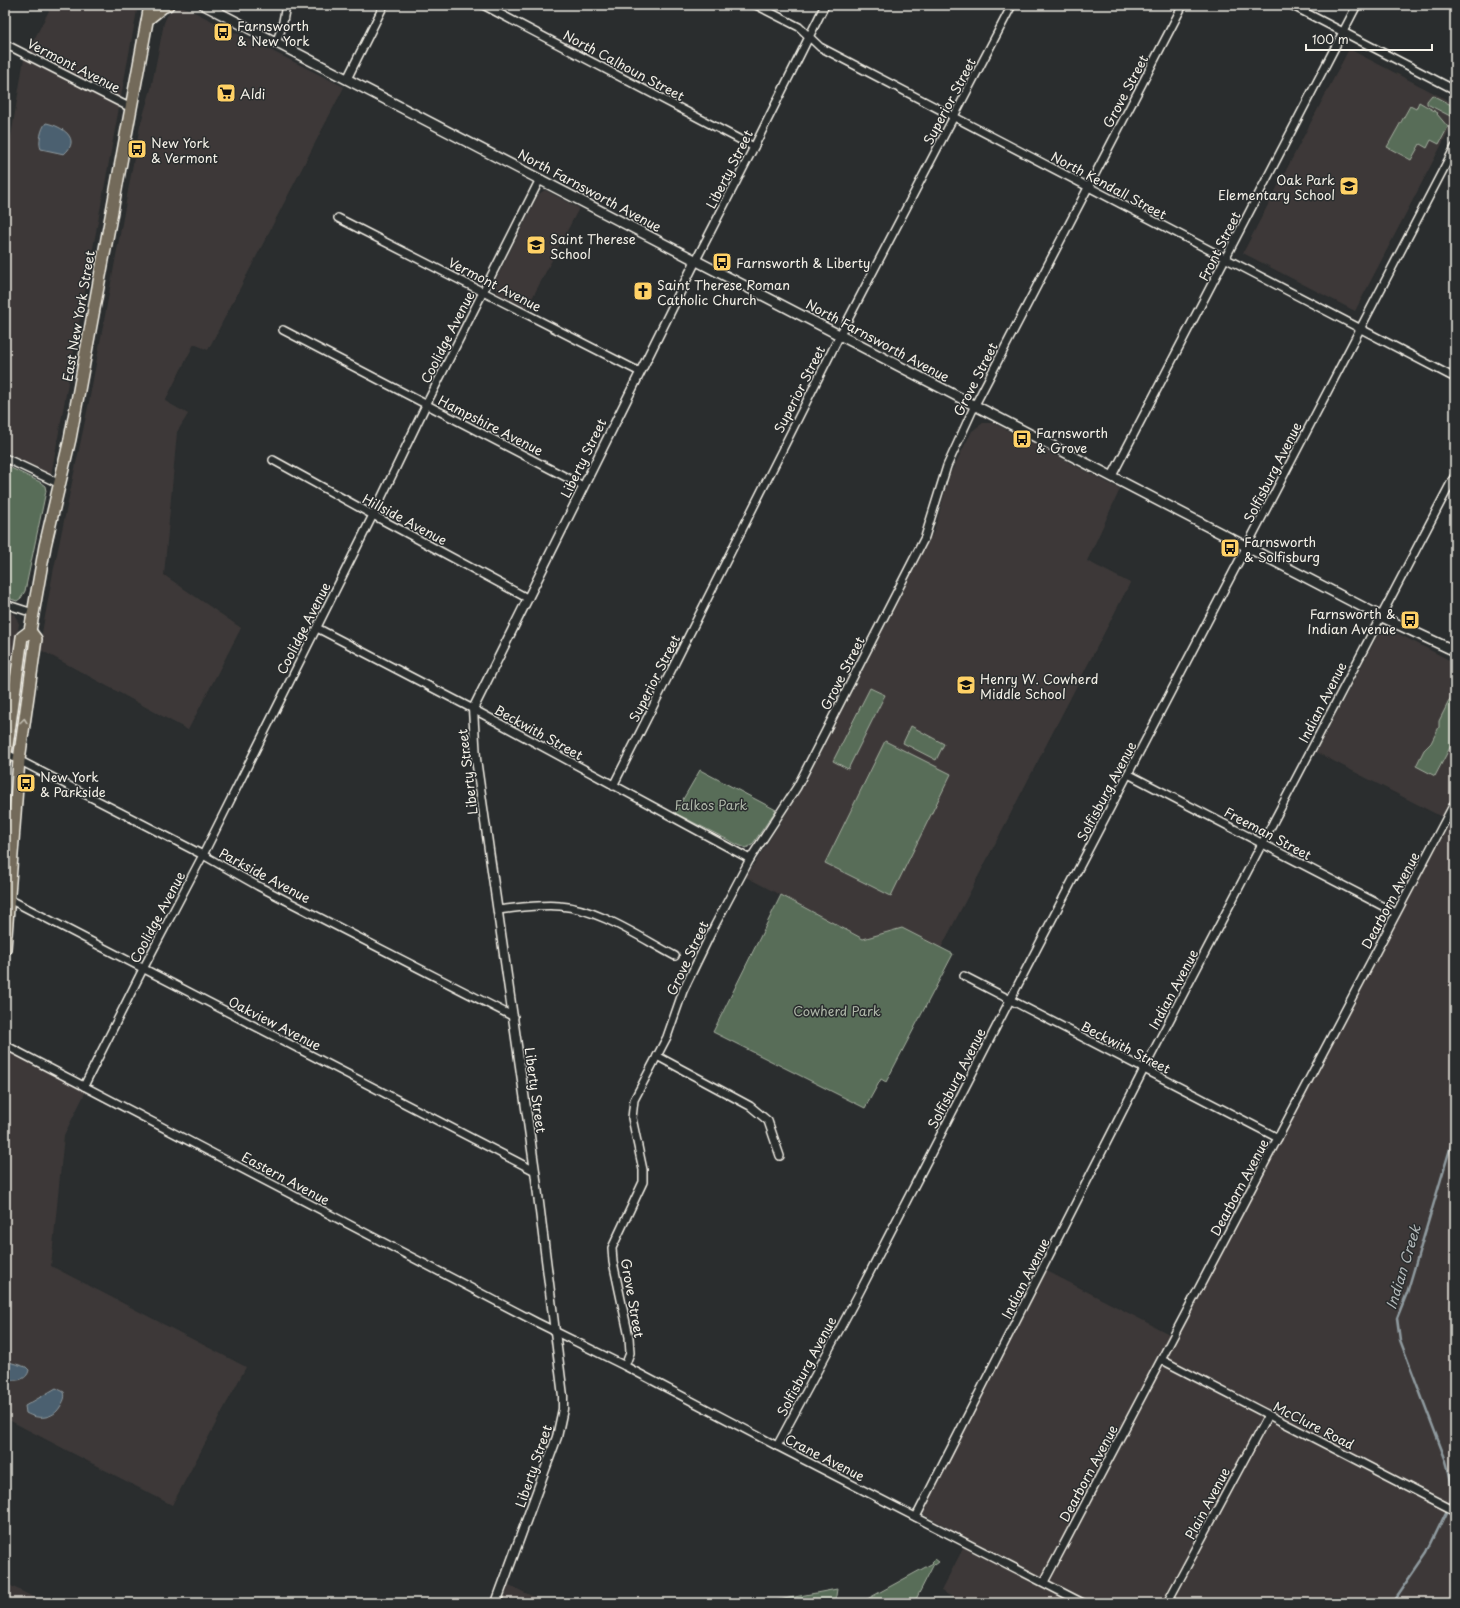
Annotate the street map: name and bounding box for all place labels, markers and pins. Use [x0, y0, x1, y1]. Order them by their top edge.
place label: Farnsworth & New York [237, 16, 310, 50]
bus stop icon: Farnsworth & New York [212, 21, 234, 43]
supermarket icon: Aldi [215, 82, 237, 104]
place label: Aldi [240, 84, 265, 103]
place label: New York & Vermont [151, 133, 218, 167]
bus stop icon: New York & Vermont [126, 138, 148, 160]
place label: Oak Park Elementary School [1218, 170, 1335, 204]
school or university icon: Oak Park Elementary School [1338, 175, 1360, 197]
place label: Saint Therese School [550, 229, 636, 263]
school or university icon: Saint Therese School [525, 234, 547, 256]
bus stop icon: Farnsworth & Liberty [711, 251, 733, 273]
place label: Farnsworth & Liberty [736, 253, 870, 272]
place label: Saint Therese Roman Catholic Church [657, 275, 790, 309]
church icon: Saint Therese Roman Catholic Church [632, 280, 654, 302]
place label: Farnsworth & Grove [1036, 423, 1108, 457]
bus stop icon: Farnsworth & Grove [1011, 428, 1033, 450]
place label: Farnsworth & Solfisburg [1244, 532, 1320, 566]
bus stop icon: Farnsworth & Solfisburg [1219, 537, 1241, 559]
place label: Farnsworth & Indian Avenue [1308, 604, 1396, 638]
bus stop icon: Farnsworth & Indian Avenue [1399, 609, 1421, 631]
place label: Henry W. Cowherd Middle School [980, 669, 1098, 703]
school or university icon: Henry W. Cowherd Middle School [955, 674, 977, 696]
place label: New York & Parkside [40, 767, 106, 801]
bus stop icon: New York & Parkside [15, 772, 37, 794]

